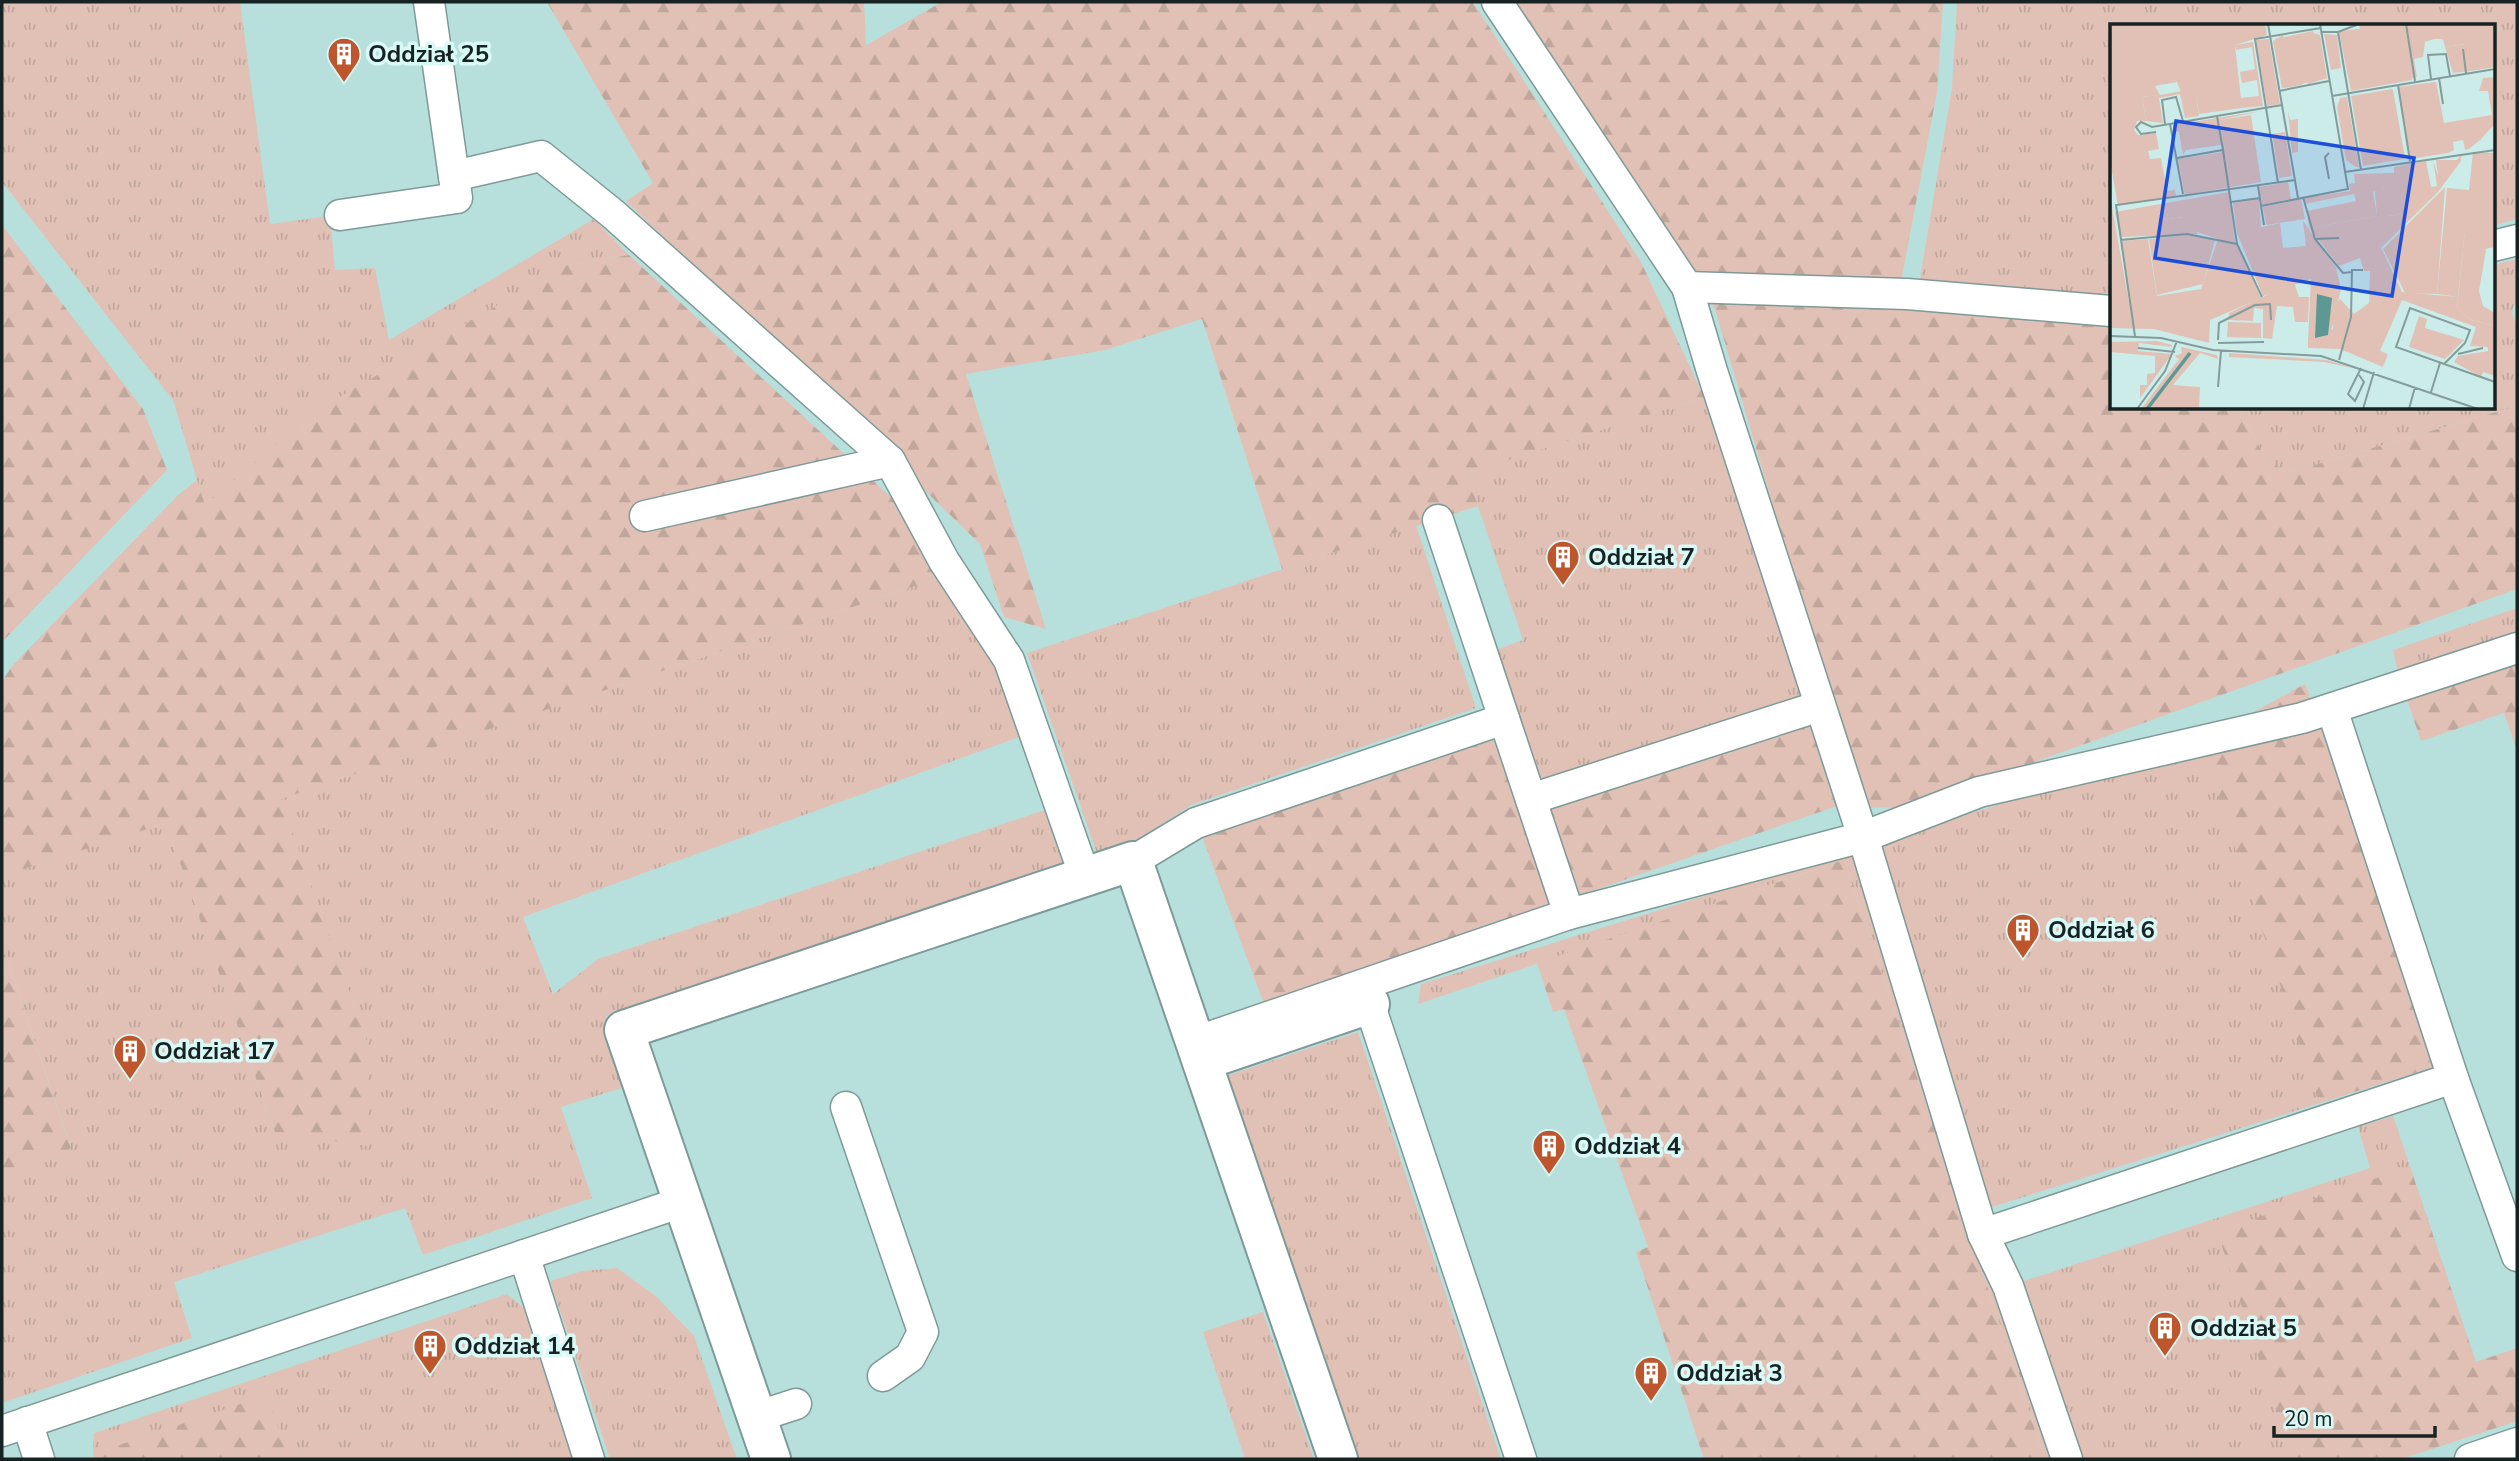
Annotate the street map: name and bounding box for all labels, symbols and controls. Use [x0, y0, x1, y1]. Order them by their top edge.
inset map [2110, 24, 2494, 410]
building icon: Oddział 25 [325, 35, 363, 84]
place label: Oddział 25 [368, 38, 489, 70]
building icon: Oddział 7 [1544, 538, 1582, 587]
place label: Oddział 7 [1588, 541, 1695, 573]
building icon: Oddział 6 [2004, 911, 2042, 960]
place label: Oddział 6 [2048, 914, 2155, 946]
building icon: Oddział 17 [111, 1032, 149, 1081]
place label: Oddział 17 [154, 1035, 275, 1067]
building icon: Oddział 4 [1530, 1127, 1568, 1176]
place label: Oddział 4 [1574, 1130, 1681, 1162]
building icon: Oddział 5 [2146, 1309, 2184, 1358]
place label: Oddział 5 [2190, 1312, 2297, 1344]
building icon: Oddział 14 [411, 1327, 449, 1376]
place label: Oddział 14 [454, 1330, 575, 1362]
building icon: Oddział 3 [1632, 1354, 1670, 1403]
place label: Oddział 3 [1676, 1357, 1783, 1389]
scale bar [2274, 1394, 2435, 1438]
text: 20 m [2284, 1405, 2333, 1433]

